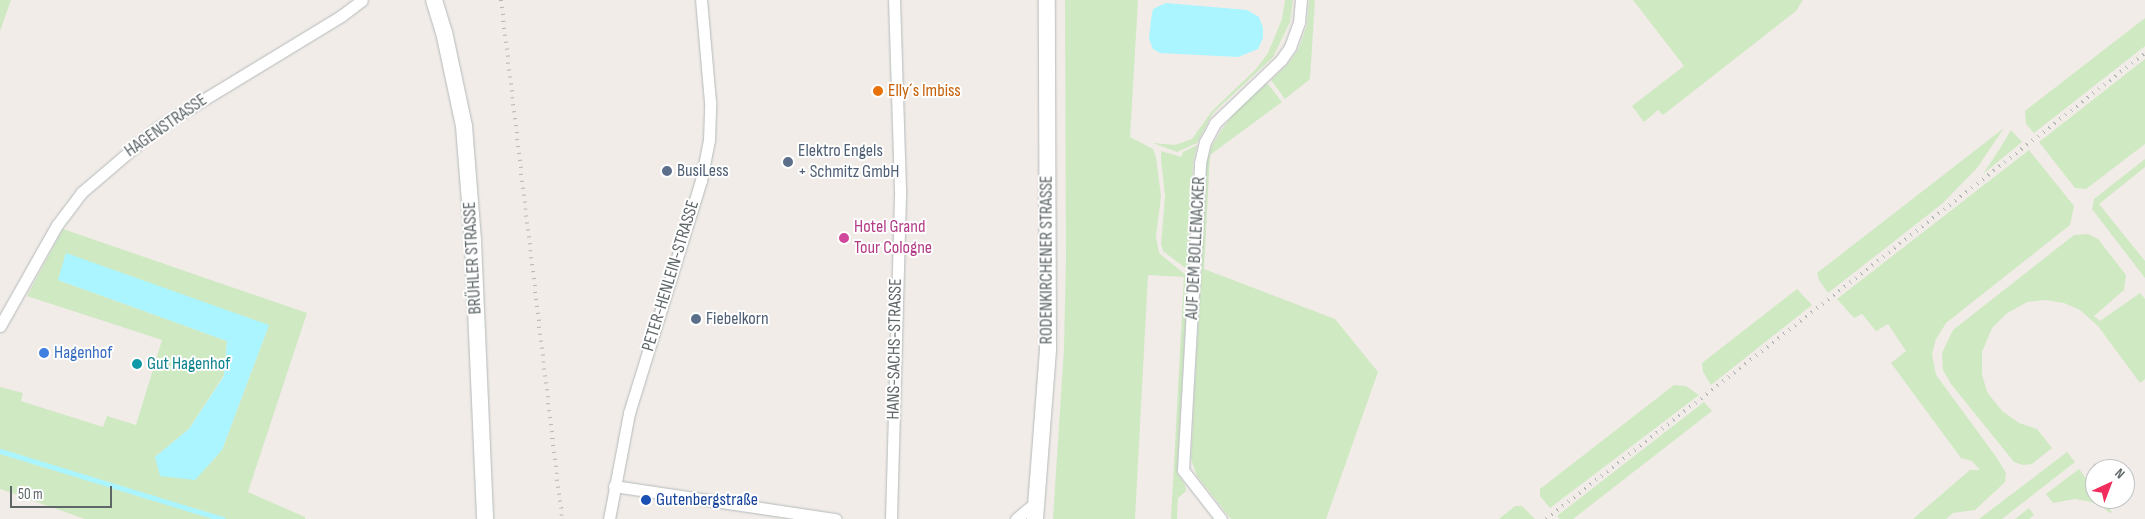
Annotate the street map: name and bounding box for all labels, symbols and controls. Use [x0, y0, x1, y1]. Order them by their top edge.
place label: Elly´s Imbiss [888, 80, 961, 102]
marker: Elly´s Imbiss [872, 85, 884, 97]
street label: HAGENSTRASSE [121, 90, 211, 162]
place label: Elektro Engels + Schmitz GmbH [798, 141, 899, 183]
marker: Elektro Engels + Schmitz GmbH [782, 156, 794, 168]
place label: BusiLess [677, 160, 729, 182]
marker: BusiLess [661, 165, 673, 177]
street label: RODENKIRCHENER STRASSE [1036, 176, 1058, 344]
street label: AUF DEM BOLLENACKER [1181, 176, 1211, 320]
street label: PETER-HENLEIN-STRASSE [638, 198, 704, 354]
street label: BRÜHLER STRASSE [459, 201, 487, 315]
place label: Hotel Grand Tour Cologne [854, 217, 932, 260]
marker: Hotel Grand Tour Cologne [838, 232, 850, 244]
street label: HANS-SACHS-STRASSE [883, 278, 907, 420]
place label: Fiebelkorn [706, 308, 769, 330]
marker: Fiebelkorn [690, 313, 702, 325]
place label: Hagenhof [54, 342, 112, 364]
marker: Hagenhof [38, 347, 50, 359]
place label: Gut Hagenhof [147, 353, 230, 375]
marker: Gut Hagenhof [131, 358, 143, 370]
north arrow [2085, 459, 2135, 509]
text: N [2111, 465, 2128, 482]
scale bar [12, 476, 115, 508]
text: 50 m [18, 485, 43, 504]
place label: Gutenbergstraße [656, 489, 758, 511]
marker: Gutenbergstraße [640, 494, 652, 506]

